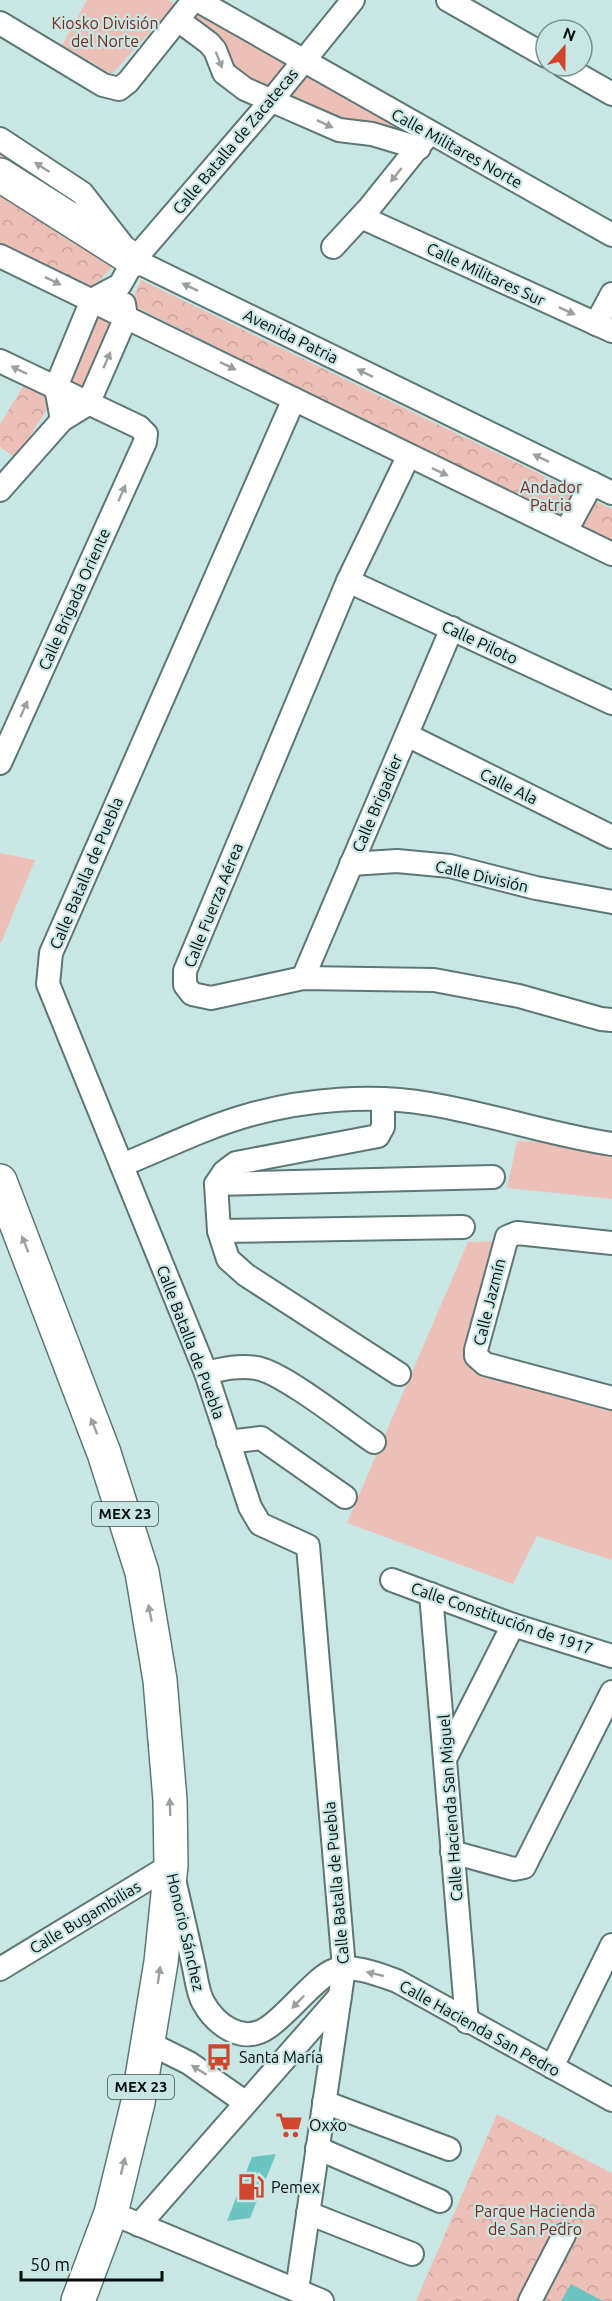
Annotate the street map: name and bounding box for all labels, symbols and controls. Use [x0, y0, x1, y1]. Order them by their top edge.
park label: Kiosko División del Norte [51, 14, 159, 50]
north arrow [534, 18, 594, 78]
text: N [561, 23, 578, 45]
one-way arrow [214, 51, 224, 69]
street label: Calle Batalla de Zacatecas [169, 65, 301, 217]
street label: Calle Militares Norte [388, 105, 526, 191]
one-way arrow [317, 119, 334, 128]
one-way arrow [34, 161, 50, 172]
one-way arrow [390, 167, 403, 183]
street label: Calle Militares Sur [424, 239, 548, 309]
one-way arrow [44, 277, 61, 286]
one-way arrow [182, 282, 199, 292]
street label: Avenida Patria [241, 305, 341, 367]
one-way arrow [558, 306, 575, 315]
one-way arrow [102, 351, 112, 369]
one-way arrow [219, 361, 237, 371]
one-way arrow [10, 365, 27, 375]
one-way arrow [357, 368, 374, 377]
one-way arrow [532, 454, 549, 463]
one-way arrow [432, 467, 449, 476]
park label: Andador Patria [520, 478, 582, 514]
one-way arrow [118, 485, 127, 502]
street label: Calle Brigada Oriente [35, 525, 113, 673]
street label: Calle Piloto [439, 617, 521, 667]
one-way arrow [20, 701, 29, 718]
street label: Calle Brigadier [348, 751, 406, 855]
street label: Calle Ala [477, 764, 541, 808]
street label: Calle Batalla de Puebla [46, 794, 126, 952]
street label: Calle Fuerza Aérea [180, 840, 246, 970]
street label: Calle División [434, 857, 530, 895]
one-way arrow [20, 1234, 30, 1252]
street label: Calle Jazmín [469, 1257, 509, 1347]
street label: Calle Batalla de Puebla [153, 1263, 229, 1421]
one-way arrow [89, 1417, 99, 1435]
road number: MEX 23 [92, 1502, 158, 1526]
street label: Calle Constitución de 1917 [409, 1578, 595, 1658]
one-way arrow [145, 1603, 154, 1622]
street label: Calle Hacienda San Miguel [434, 1714, 466, 1902]
one-way arrow [165, 1797, 174, 1816]
street label: Calle Batalla de Puebla [320, 1801, 352, 1965]
street label: Honorio Sánchez [164, 1871, 208, 1993]
street label: Calle Bugambilias [26, 1877, 144, 1957]
one-way arrow [154, 1965, 164, 1984]
one-way arrow [366, 1969, 384, 1979]
street label: Calle Hacienda San Pedro [396, 1976, 564, 2080]
one-way arrow [291, 1995, 305, 2010]
bus stop icon: Santa María [204, 2042, 234, 2072]
place label: Santa María [239, 2048, 323, 2066]
one-way arrow [191, 2065, 207, 2076]
road number: MEX 23 [108, 2075, 174, 2099]
supermarket icon: Oxxo [274, 2110, 304, 2140]
place label: Oxxo [309, 2116, 347, 2134]
one-way arrow [118, 2157, 128, 2175]
fuel station icon: Pemex [236, 2172, 266, 2202]
place label: Pemex [271, 2178, 320, 2196]
park label: Parque Hacienda de San Pedro [475, 2202, 595, 2238]
scale bar [21, 2244, 162, 2282]
text: 50 m [30, 2254, 70, 2274]

